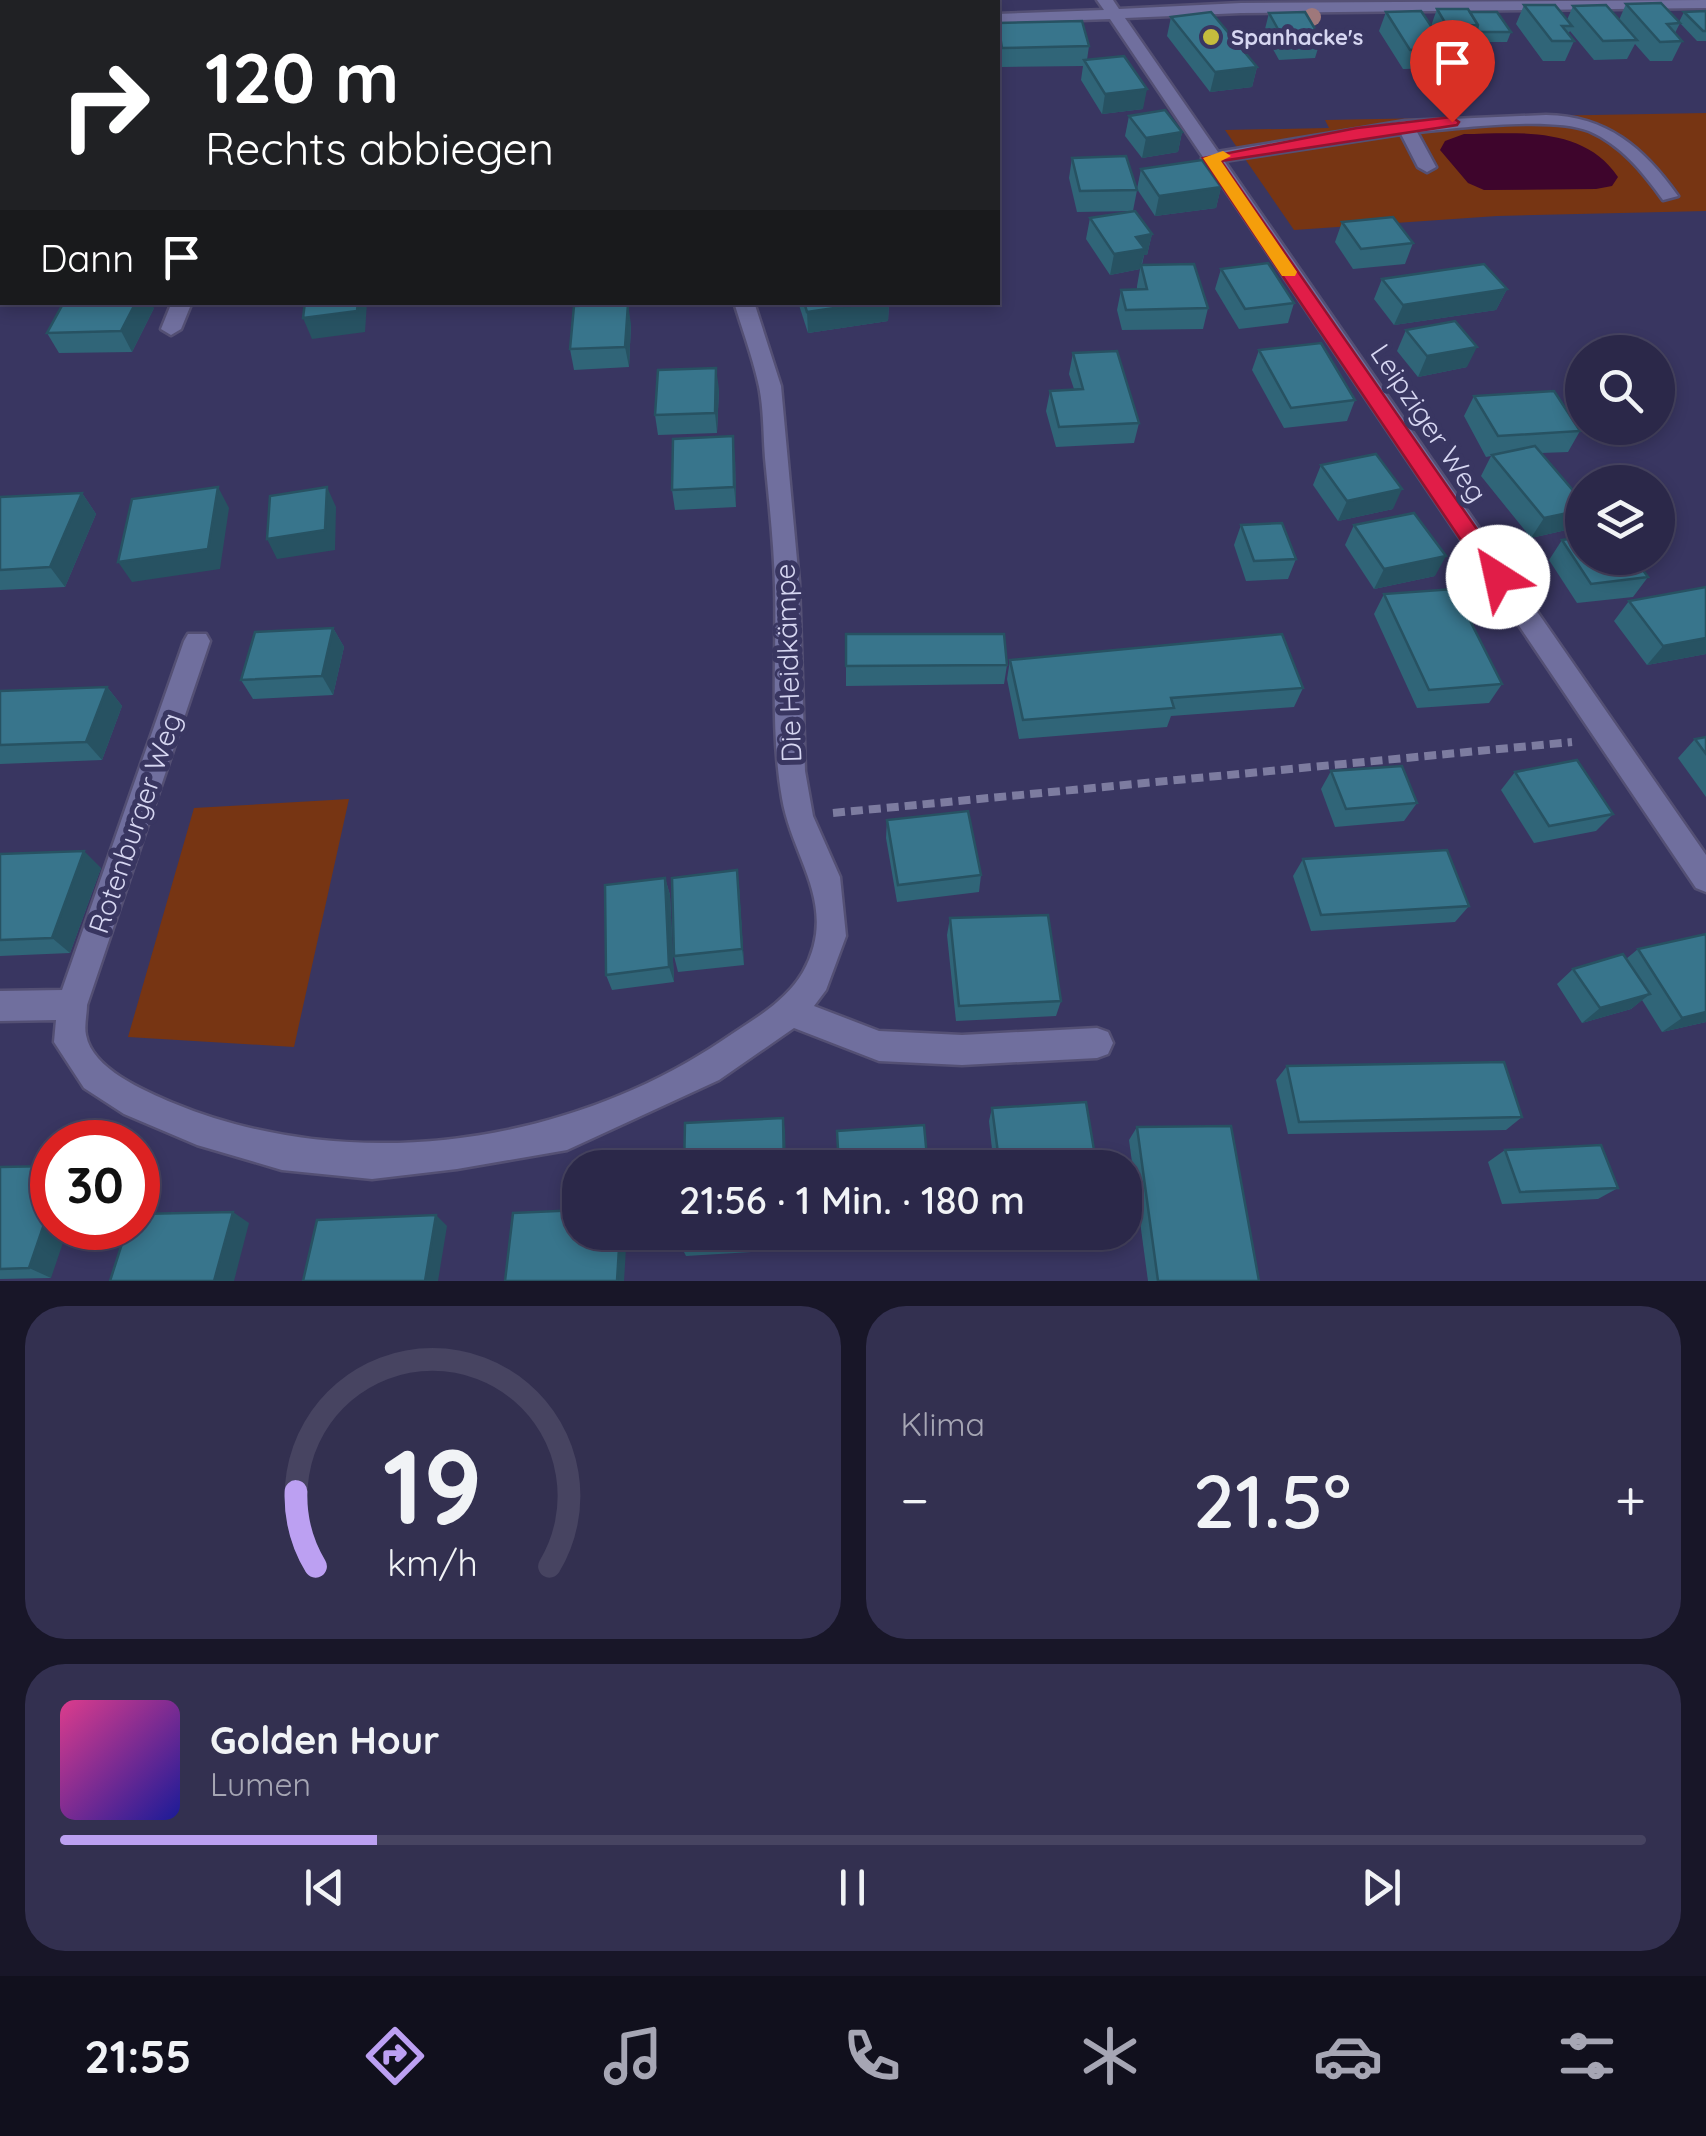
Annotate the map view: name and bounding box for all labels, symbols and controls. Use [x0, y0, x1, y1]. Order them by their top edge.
pin [1410, 20, 1495, 123]
place label: Spanhacke's [1231, 23, 1363, 51]
marker: Spanhacke's [1200, 26, 1222, 48]
text: 120 m [205, 33, 399, 121]
icon: arrive [1425, 35, 1480, 90]
icon: right [40, 40, 170, 170]
text: Rechts abbiegen [205, 120, 554, 176]
icon: arrive [154, 230, 209, 285]
text: Dann [40, 234, 134, 282]
map controls [1565, 335, 1675, 575]
button: search [1565, 335, 1675, 445]
street label: Leipziger Weg [1364, 337, 1495, 509]
button: layers [1565, 465, 1675, 575]
position arrow [1446, 525, 1550, 629]
street label: Die Heidkämpe [767, 563, 808, 763]
street label: Rotenburger Weg [80, 708, 189, 938]
speed limit sign: 30 [30, 1120, 160, 1250]
text: 21:56 · 1 Min. · 180 m [679, 1176, 1025, 1224]
text: Klima [901, 1404, 985, 1444]
text: 19 [383, 1420, 483, 1550]
text: 21.5° [1193, 1453, 1351, 1547]
text: − [901, 1465, 929, 1534]
text: + [1615, 1465, 1646, 1534]
text: km/h [387, 1540, 478, 1585]
text: Golden Hour [210, 1716, 439, 1764]
text: Lumen [210, 1764, 311, 1804]
icon: previous [297, 1860, 352, 1915]
icon: pause [825, 1860, 880, 1915]
icon: next [1354, 1860, 1409, 1915]
icon: directions [360, 2021, 430, 2091]
icon: music [598, 2021, 668, 2091]
icon: phone [837, 2021, 907, 2091]
icon: climate [1075, 2021, 1145, 2091]
icon: car [1313, 2021, 1383, 2091]
icon: filters [1552, 2021, 1622, 2091]
text: 21:55 [84, 2028, 191, 2084]

